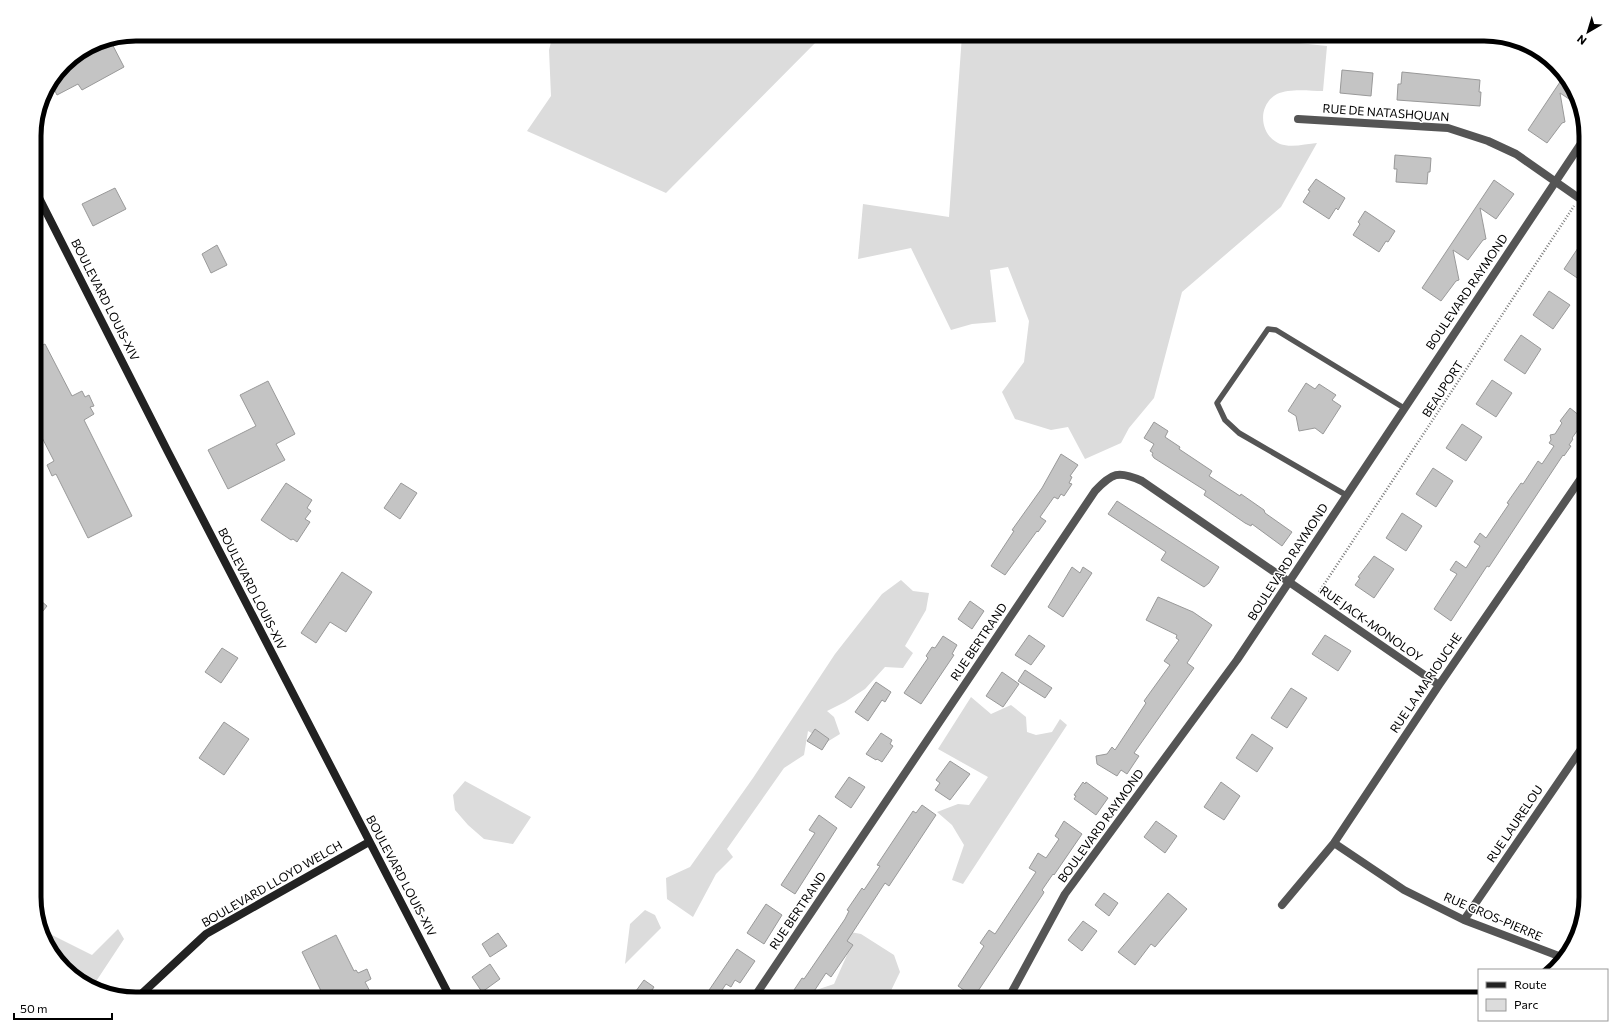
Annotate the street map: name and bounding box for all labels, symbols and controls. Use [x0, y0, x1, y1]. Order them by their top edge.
north arrow [1568, 12, 1608, 52]
text: N [1574, 33, 1589, 48]
street label: RUE DE NATASHQUAN [1322, 101, 1450, 123]
street label: BOULEVARD RAYMOND [1422, 231, 1510, 352]
street label: BOULEVARD LOUIS-XIV [69, 236, 143, 363]
street label: BEAUPORT [1419, 357, 1466, 419]
street label: BOULEVARD RAYMOND [1244, 500, 1330, 623]
street label: BOULEVARD LOUIS-XIV [216, 525, 290, 652]
street label: RUE JACK-MONOLOY [1317, 583, 1426, 665]
street label: RUE BERTRAND [947, 600, 1009, 683]
street label: RUE LA MARIOUCHE [1387, 630, 1464, 735]
street label: BOULEVARD RAYMOND [1054, 766, 1146, 885]
street label: RUE LAURELOU [1483, 782, 1545, 865]
street label: BOULEVARD LOUIS-XIV [364, 813, 440, 938]
street label: BOULEVARD LLOYD WELCH [199, 837, 344, 929]
street label: RUE BERTRAND [766, 869, 828, 952]
street label: RUE GROS-PIERRE [1442, 889, 1545, 943]
legend [1478, 969, 1608, 1021]
text: Route [1514, 977, 1547, 991]
scale bar [14, 995, 112, 1021]
text: Parc [1514, 997, 1538, 1011]
text: 50 m [20, 1001, 48, 1015]

